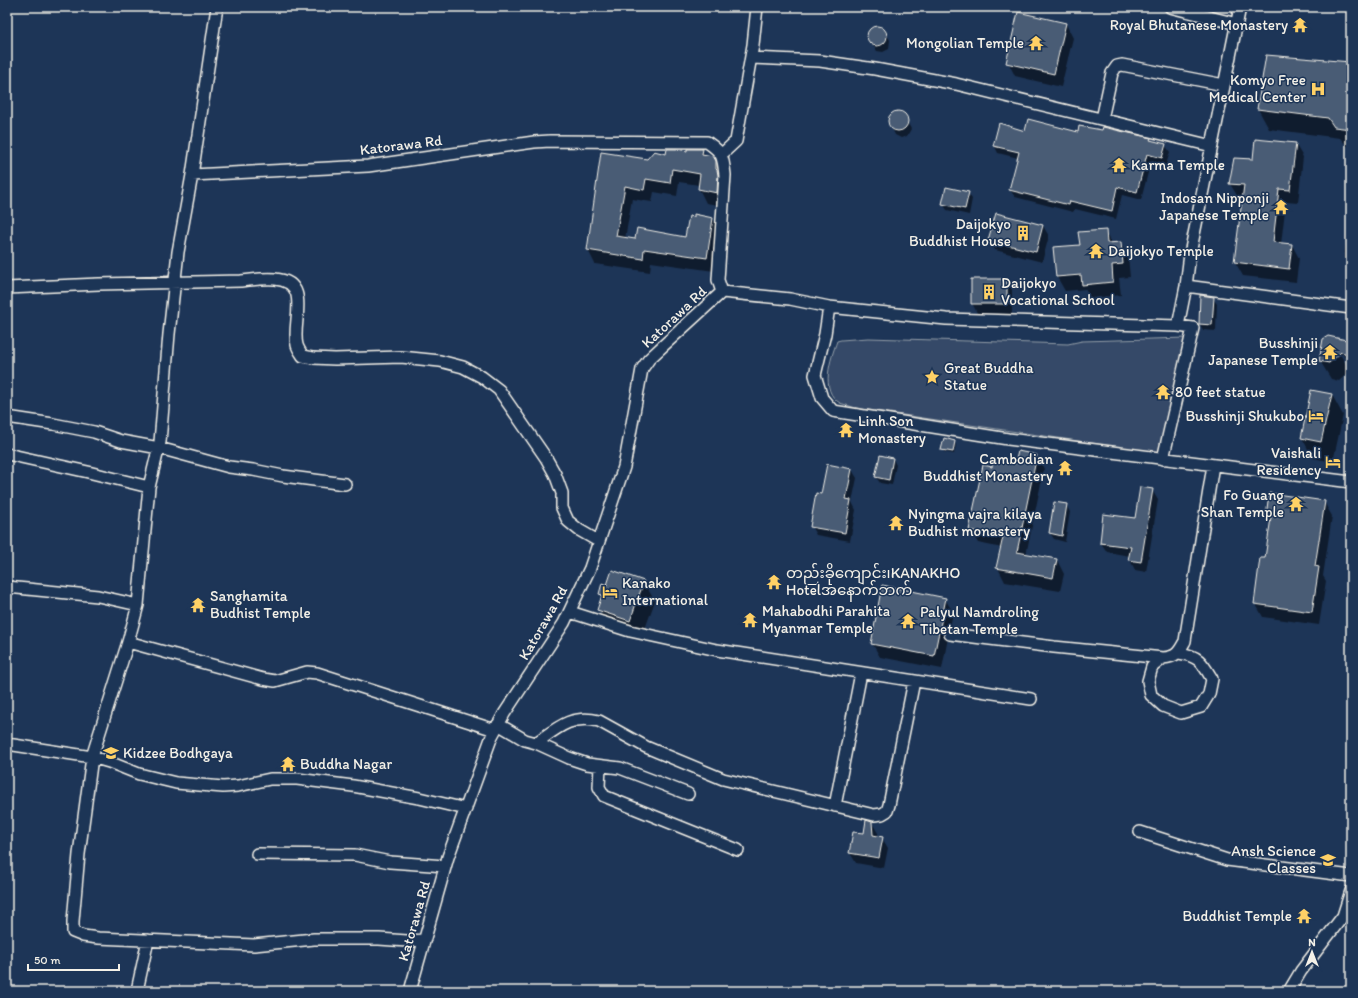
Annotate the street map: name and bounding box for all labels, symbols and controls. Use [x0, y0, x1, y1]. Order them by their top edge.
place label: Royal Bhutanese Monastery [1110, 16, 1288, 34]
temple icon: Royal Bhutanese Monastery [1291, 16, 1309, 34]
place label: Mongolian Temple [906, 34, 1024, 52]
temple icon: Mongolian Temple [1027, 34, 1045, 52]
place label: Komyo Free Medical Center [1209, 71, 1306, 106]
hospital icon: Komyo Free Medical Center [1309, 80, 1327, 98]
street label: Katorawa Rd [359, 131, 444, 159]
temple icon: Karma Temple [1110, 156, 1128, 174]
place label: Karma Temple [1131, 156, 1225, 174]
place label: Indosan Nipponji Japanese Temple [1159, 189, 1269, 224]
temple icon: Indosan Nipponji Japanese Temple [1272, 198, 1290, 216]
place label: Daijokyo Buddhist House [909, 215, 1011, 250]
building icon: Daijokyo Buddhist House [1014, 224, 1032, 242]
temple icon: Daijokyo Temple [1087, 242, 1105, 260]
place label: Daijokyo Temple [1108, 242, 1214, 260]
place label: Daijokyo Vocational School [1001, 274, 1115, 309]
street label: Katorawa Rd [638, 282, 711, 352]
building icon: Daijokyo Vocational School [980, 283, 998, 301]
place label: Busshinji Japanese Temple [1208, 334, 1318, 369]
temple icon: Busshinji Japanese Temple [1321, 343, 1339, 361]
place label: Great Buddha Statue [944, 359, 1034, 394]
place icon: Great Buddha Statue [923, 368, 941, 386]
temple icon: 80 feet statue [1154, 383, 1172, 401]
place label: 80 feet statue [1175, 383, 1266, 401]
place label: Busshinji Shukubo [1185, 407, 1304, 425]
hotel icon: Busshinji Shukubo [1307, 407, 1325, 425]
place label: Linh Son Monastery [858, 412, 926, 447]
temple icon: Linh Son Monastery [837, 421, 855, 439]
place label: Vaishali Residency [1257, 444, 1321, 479]
place label: Cambodian Buddhist Monastery [923, 450, 1054, 485]
hotel icon: Vaishali Residency [1324, 453, 1342, 471]
temple icon: Cambodian Buddhist Monastery [1056, 459, 1074, 477]
place label: Fo Guang Shan Temple [1201, 486, 1284, 521]
temple icon: Fo Guang Shan Temple [1287, 495, 1305, 513]
place label: Nyingma vajra kilaya Budhist monastery [908, 505, 1042, 540]
temple icon: Nyingma vajra kilaya Budhist monastery [887, 514, 905, 532]
place label: တည်းခိုကျောင်း၊KANAKHO Hotelအနောက်ဘက် [786, 563, 961, 602]
temple icon: တည်းခိုကျောင်း၊KANAKHO Hotelအနောက်ဘက် [765, 573, 783, 591]
place label: Kanako International [622, 574, 709, 609]
street label: Katorawa Rd [515, 582, 572, 663]
hotel icon: Kanako International [601, 583, 619, 601]
place label: Sanghamita Budhist Temple [210, 587, 311, 622]
temple icon: Sanghamita Budhist Temple [189, 596, 207, 614]
place label: Mahabodhi Parahita Myanmar Temple [762, 602, 891, 637]
place label: Palyul Namdroling Tibetan Temple [920, 603, 1039, 638]
temple icon: Mahabodhi Parahita Myanmar Temple [741, 611, 759, 629]
temple icon: Palyul Namdroling Tibetan Temple [899, 612, 917, 630]
school or university icon: Kidzee Bodhgaya [102, 744, 120, 762]
place label: Kidzee Bodhgaya [123, 744, 233, 762]
temple icon: Buddha Nagar [279, 755, 297, 773]
place label: Buddha Nagar [300, 755, 392, 773]
place label: Ansh Science Classes [1231, 842, 1316, 877]
school or university icon: Ansh Science Classes [1319, 851, 1337, 869]
street label: Katorawa Rd [394, 878, 434, 963]
place label: Buddhist Temple [1183, 907, 1292, 925]
temple icon: Buddhist Temple [1295, 907, 1313, 925]
north arrow [1292, 932, 1332, 972]
text: N [1308, 936, 1316, 949]
scale bar [28, 946, 119, 972]
text: 50 m [34, 953, 60, 967]

